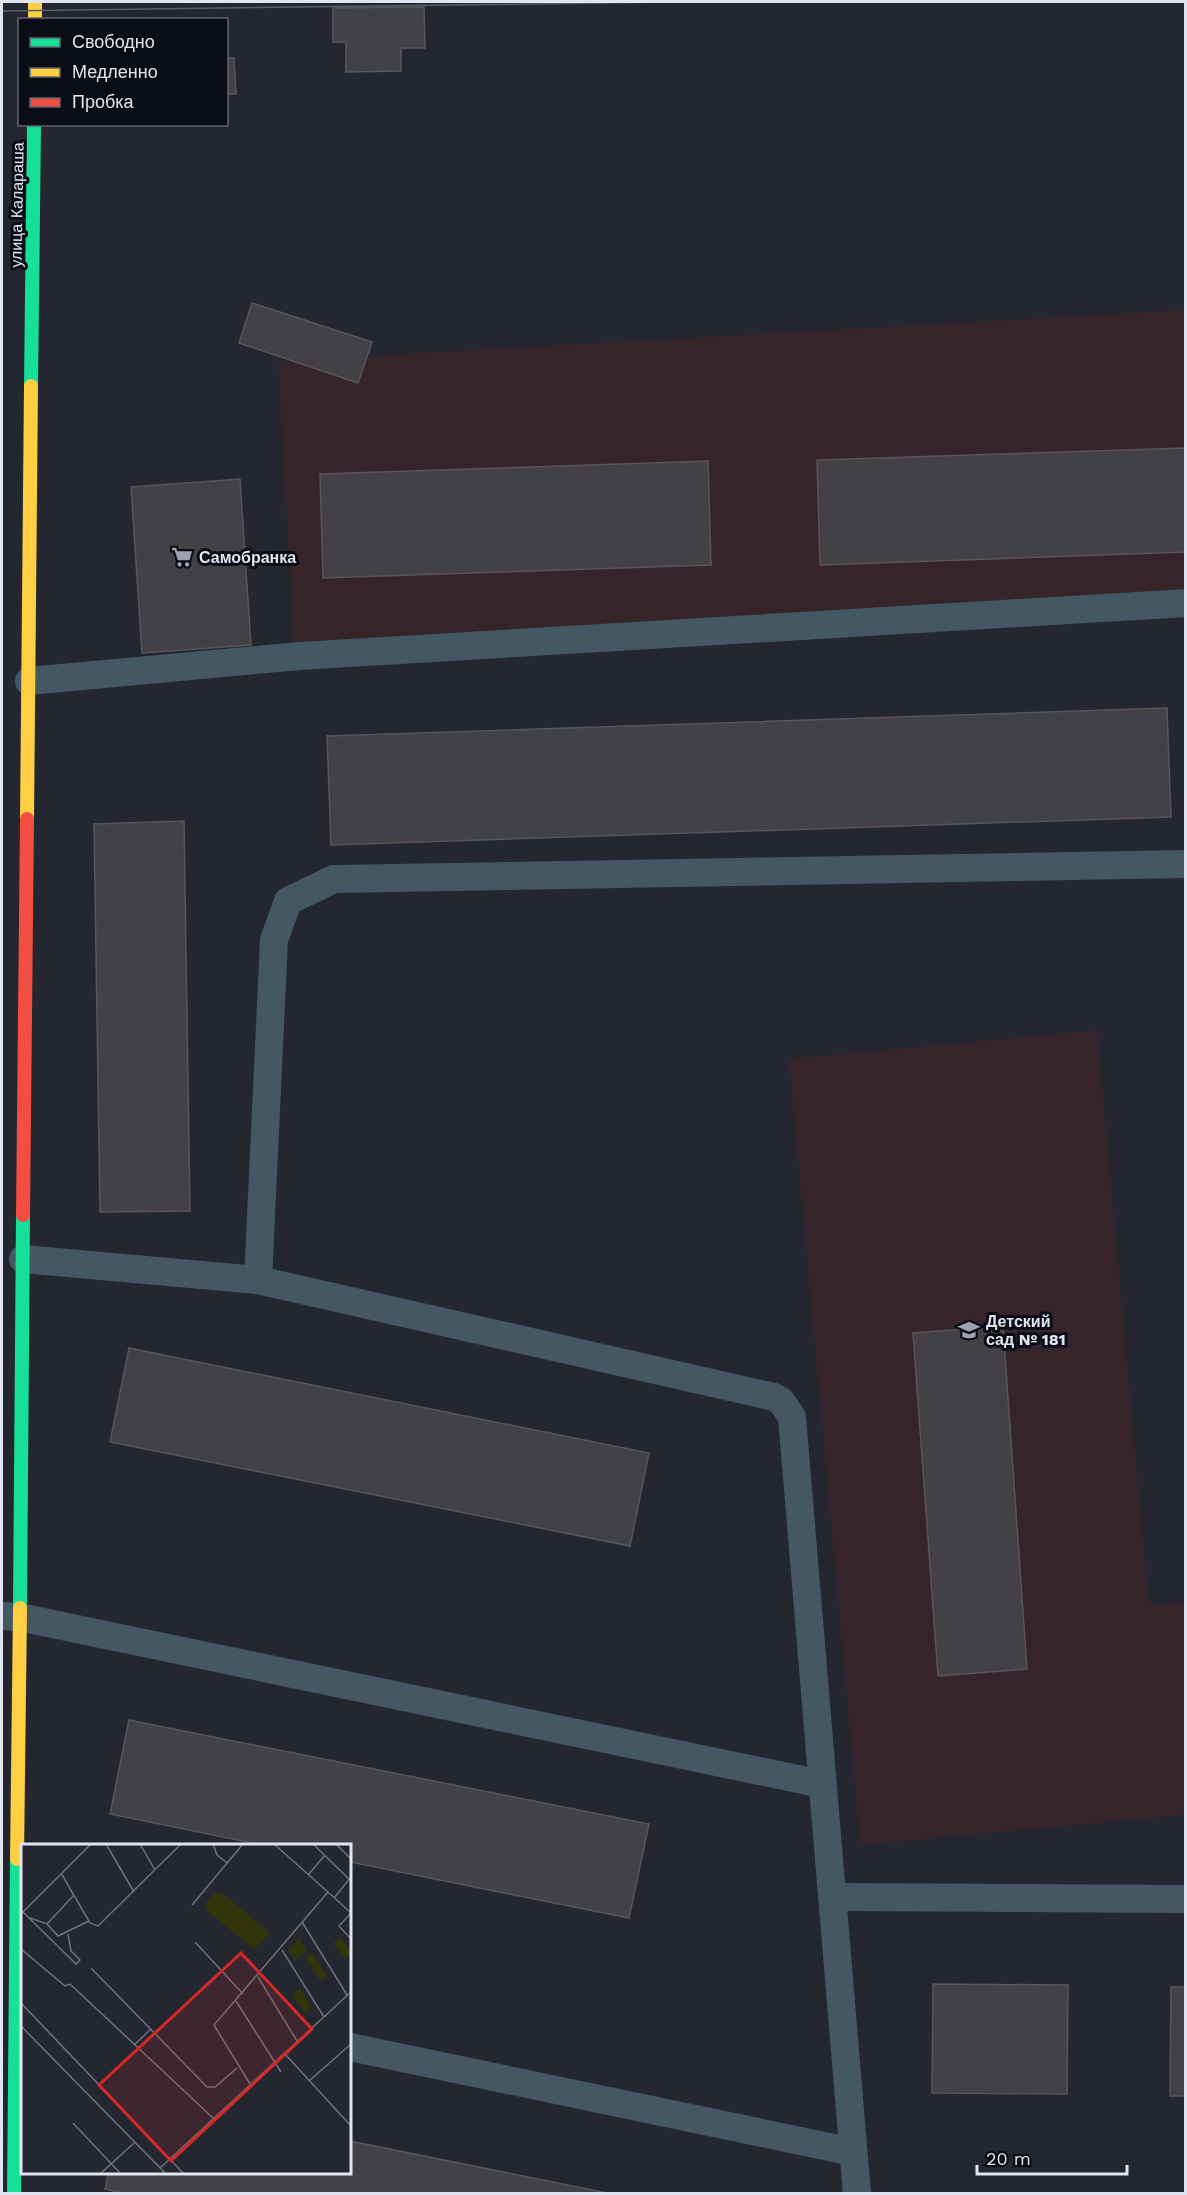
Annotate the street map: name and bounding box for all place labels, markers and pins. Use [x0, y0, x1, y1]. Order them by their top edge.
supermarket icon: Самобранка [170, 545, 194, 569]
place label: Самобранка [199, 548, 296, 567]
place label: Детский сад № 181 [986, 1312, 1066, 1349]
school or university icon: Детский сад № 181 [957, 1318, 981, 1342]

